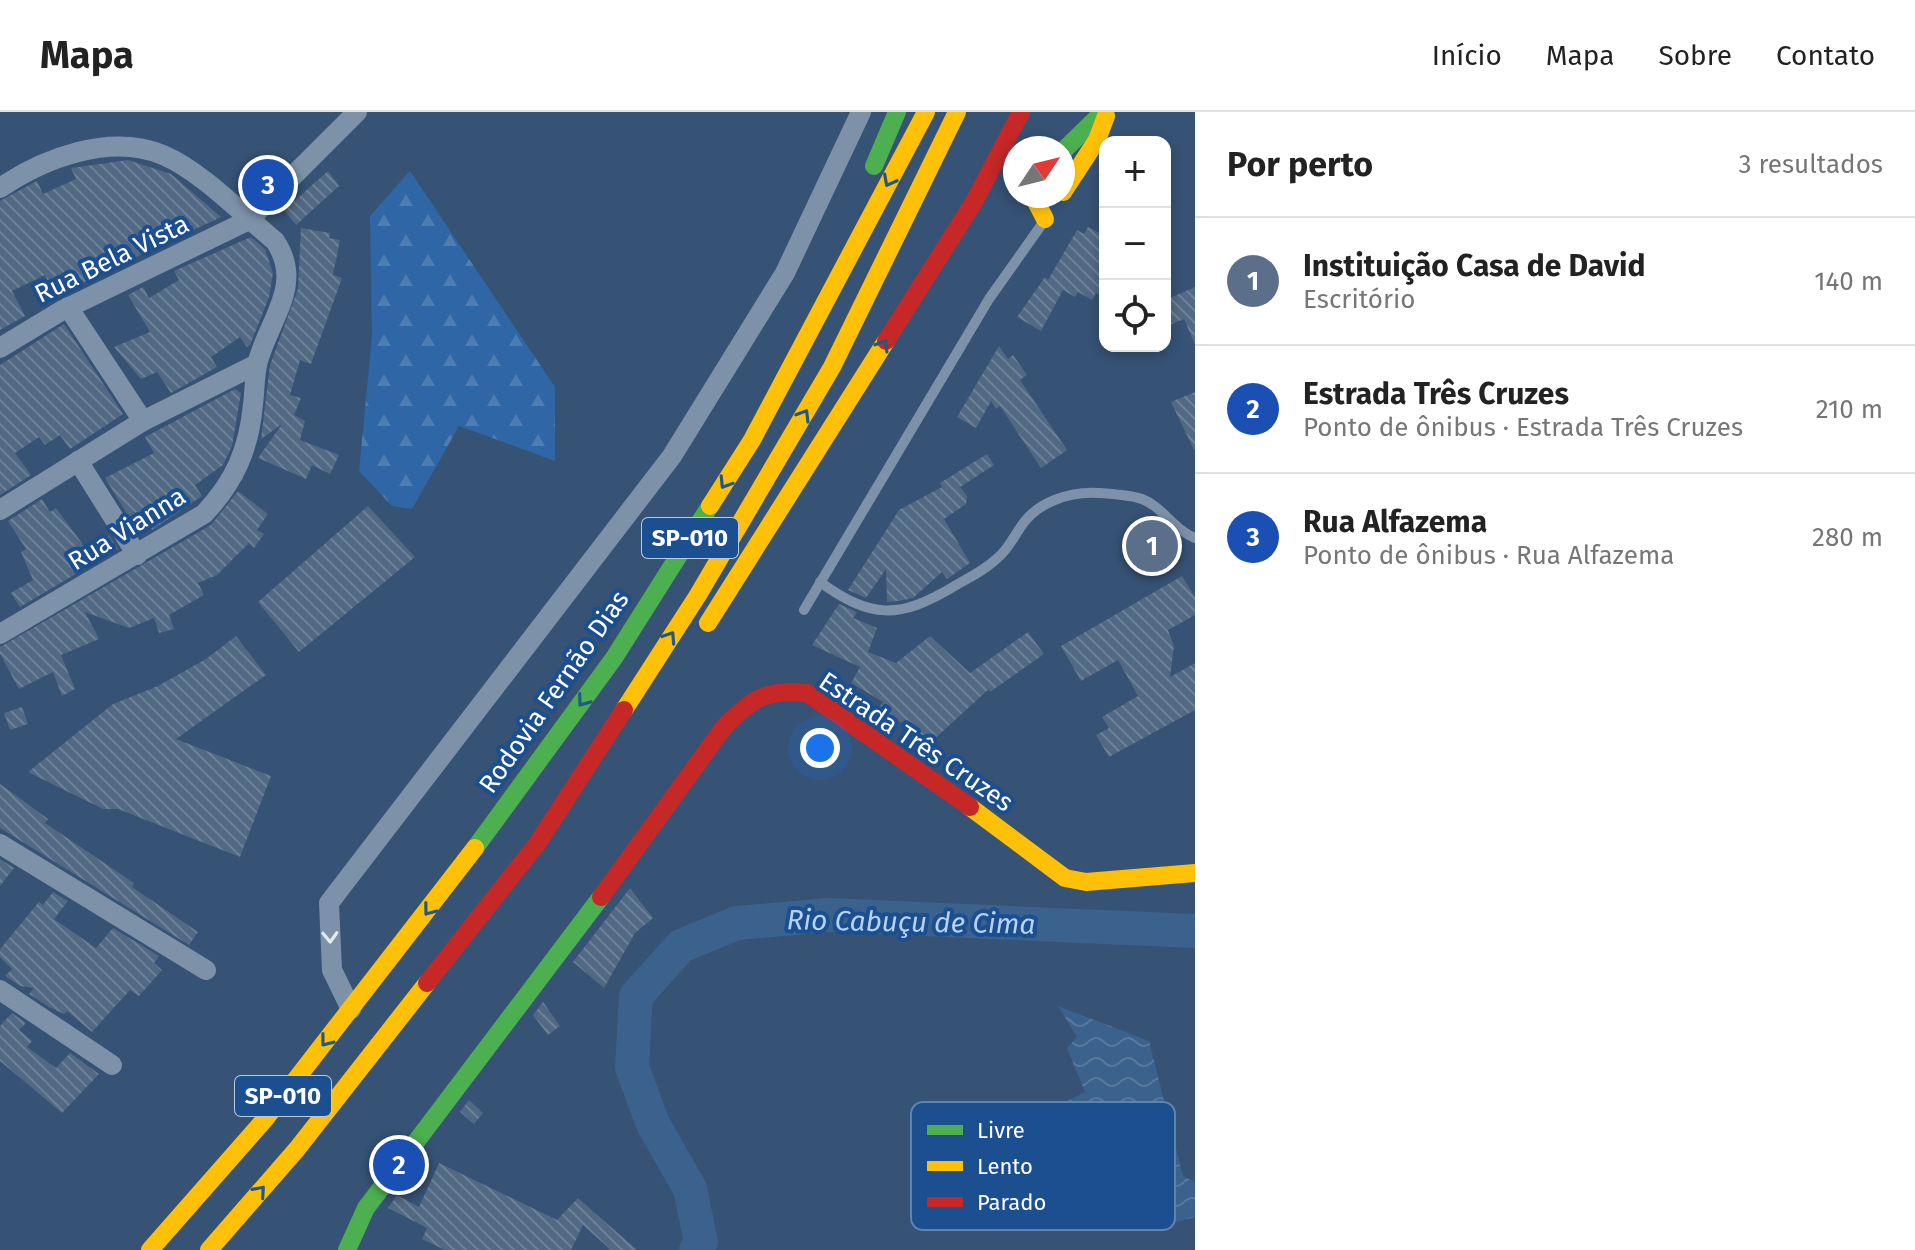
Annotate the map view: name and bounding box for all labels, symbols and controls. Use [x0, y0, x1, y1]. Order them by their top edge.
text: Mapa [40, 32, 134, 78]
text: Início [1432, 39, 1502, 72]
text: Mapa [1546, 39, 1614, 72]
text: Sobre [1658, 39, 1732, 72]
text: Contato [1776, 39, 1875, 72]
north arrow [1003, 136, 1075, 208]
map controls [1099, 136, 1171, 352]
button: + [1099, 136, 1171, 208]
text: Por perto [1227, 144, 1373, 185]
text: 3 resultados [1739, 149, 1883, 180]
pin: 3 [242, 155, 294, 215]
one-way arrow [884, 173, 899, 187]
street label: Rua Bela Vista [30, 208, 194, 310]
button: − [1099, 208, 1171, 280]
text: Instituição Casa de David [1303, 248, 1646, 284]
text: 1 [1247, 266, 1259, 297]
text: 140 m [1814, 266, 1883, 297]
button: locate [1099, 280, 1171, 352]
text: Escritório [1303, 284, 1415, 315]
one-way arrow [873, 339, 888, 354]
text: Estrada Três Cruzes [1303, 376, 1569, 412]
text: 2 [1246, 394, 1260, 425]
text: 210 m [1816, 394, 1883, 425]
one-way arrow [794, 409, 810, 424]
text: Ponto de ônibus · Estrada Três Cruzes [1303, 412, 1743, 443]
one-way arrow [719, 474, 734, 489]
street label: Rua Vianna [63, 481, 191, 577]
text: Rua Alfazema [1303, 504, 1487, 540]
pin: 1 [1126, 516, 1178, 576]
road number: SP-010 [642, 518, 738, 558]
text: 3 [1246, 522, 1260, 553]
text: 280 m [1812, 522, 1883, 553]
text: Ponto de ônibus · Rua Alfazema [1303, 540, 1674, 571]
street label: Rodovia Fernão Dias [472, 585, 636, 799]
one-way arrow [660, 632, 675, 646]
street label: Estrada Três Cruzes [813, 666, 1019, 818]
one-way arrow [578, 692, 593, 706]
your location [800, 728, 840, 768]
one-way arrow [425, 901, 439, 916]
water label: Rio Cabuçu de Cima [786, 903, 1036, 941]
one-way arrow [321, 931, 338, 944]
one-way arrow [321, 1032, 335, 1047]
road number: SP-010 [235, 1076, 331, 1116]
legend [911, 1102, 1175, 1230]
text: Livre [977, 1117, 1025, 1144]
pin: 2 [373, 1135, 425, 1195]
text: Lento [977, 1153, 1033, 1180]
one-way arrow [251, 1186, 265, 1201]
text: Parado [977, 1189, 1046, 1216]

